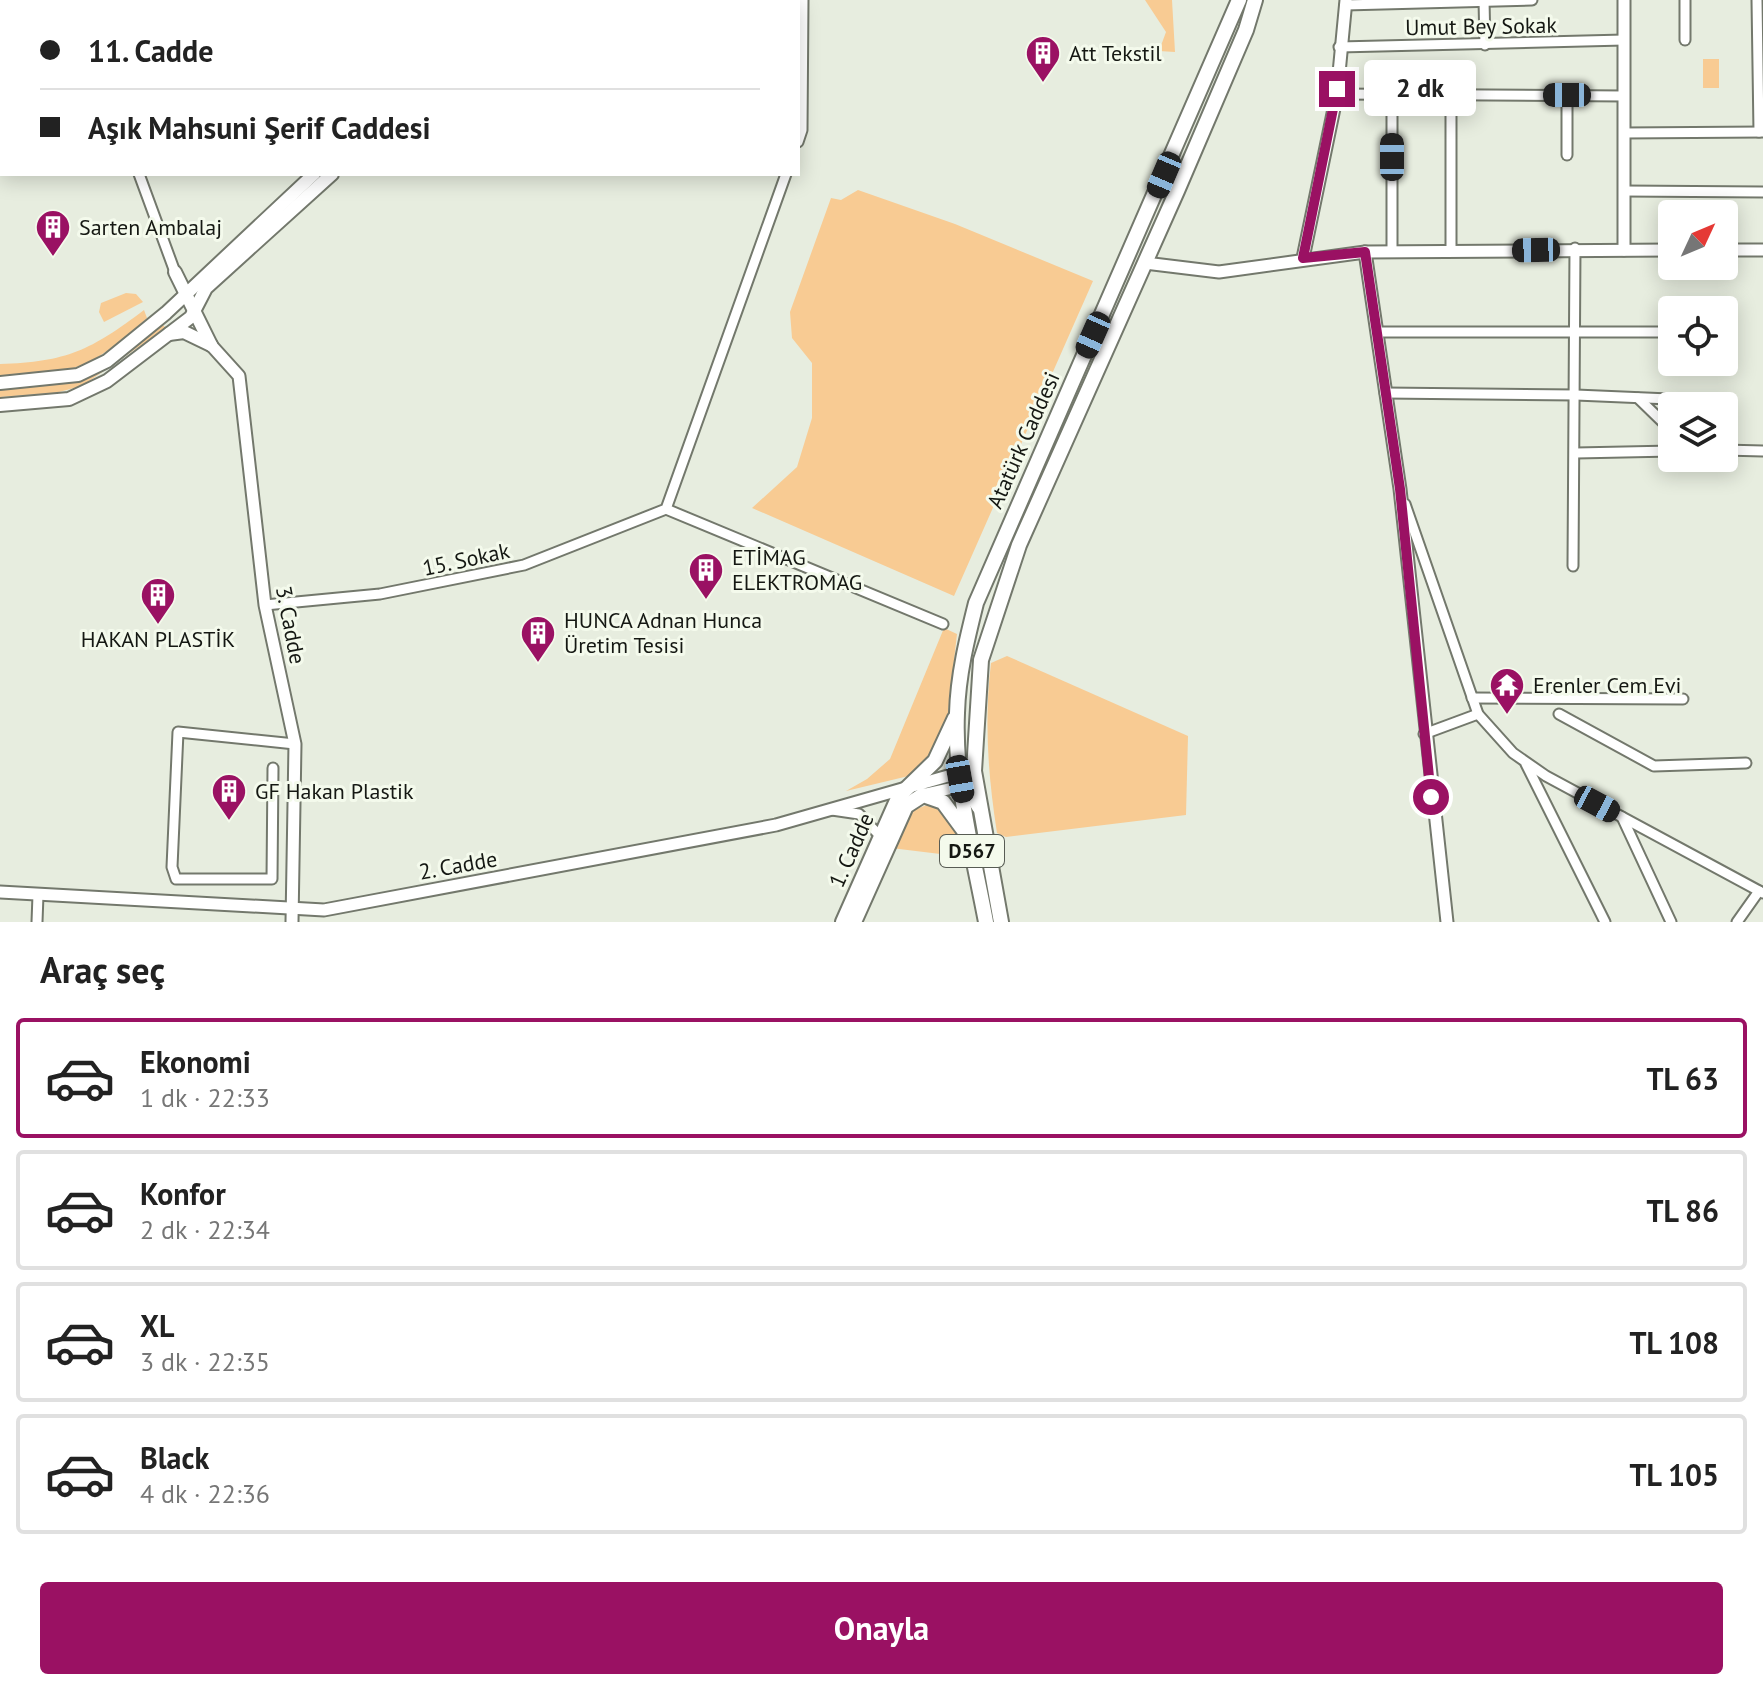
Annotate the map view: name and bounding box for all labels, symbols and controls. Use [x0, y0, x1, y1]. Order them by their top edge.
street label: Umut Bey Sokak [1405, 11, 1558, 41]
text: 11. Cadde [88, 31, 213, 70]
building icon: Att Tekstil [1024, 34, 1062, 84]
place label: Att Tekstil [1069, 39, 1162, 67]
callout: 2 dk [1365, 61, 1477, 117]
route end [1319, 71, 1355, 107]
text: 2 dk [1396, 71, 1444, 104]
car [1543, 83, 1591, 107]
text: Aşık Mahsuni Şerif Caddesi [88, 108, 431, 147]
car [1380, 133, 1404, 181]
car [1144, 148, 1184, 202]
north arrow [1658, 200, 1738, 280]
map controls [1658, 200, 1738, 472]
building icon: Sarten Ambalaj [34, 208, 72, 258]
place label: Sarten Ambalaj [79, 213, 222, 241]
car [1512, 238, 1560, 262]
button: locate [1658, 296, 1738, 376]
car [1072, 308, 1114, 362]
street label: Atatürk Caddesi [980, 367, 1066, 513]
button: layers [1658, 392, 1738, 472]
street label: 15. Sokak [420, 536, 513, 582]
place label: ETİMAG ELEKTROMAG [732, 543, 862, 596]
building icon: ETİMAG ELEKTROMAG [687, 551, 725, 601]
building icon: HAKAN PLASTİK [139, 576, 177, 626]
street label: 3. Cadde [270, 584, 312, 666]
place label: HUNCA Adnan Hunca Üretim Tesisi [564, 606, 762, 659]
building icon: HUNCA Adnan Hunca Üretim Tesisi [519, 614, 557, 664]
place label: HAKAN PLASTİK [81, 625, 235, 653]
temple icon: Erenler Cem Evi [1488, 666, 1526, 716]
place label: Erenler Cem Evi [1533, 671, 1681, 699]
car [944, 753, 976, 805]
building icon: GF Hakan Plastik [210, 772, 248, 822]
place label: GF Hakan Plastik [255, 777, 414, 805]
route start [1413, 779, 1449, 815]
car [1570, 782, 1624, 826]
street label: 1. Cadde [822, 808, 880, 892]
road number: D567 [940, 835, 1004, 867]
street label: 2. Cadde [417, 844, 499, 886]
text: Araç seç [40, 946, 165, 993]
icon: car [44, 1042, 116, 1114]
text: Ekonomi [140, 1042, 251, 1081]
text: TL 63 [1646, 1059, 1719, 1098]
text: 1 dk · 22:33 [140, 1081, 270, 1114]
icon: car [44, 1174, 116, 1246]
text: Konfor [140, 1174, 226, 1213]
text: TL 86 [1646, 1191, 1719, 1230]
text: 2 dk · 22:34 [140, 1213, 270, 1246]
icon: car [44, 1306, 116, 1378]
text: XL [140, 1306, 174, 1345]
text: TL 108 [1629, 1323, 1719, 1362]
text: 3 dk · 22:35 [140, 1345, 270, 1378]
icon: car [44, 1438, 116, 1510]
text: Black [140, 1438, 209, 1477]
text: TL 105 [1629, 1455, 1719, 1494]
text: 4 dk · 22:36 [140, 1477, 270, 1510]
button: Onayla [40, 1582, 1723, 1674]

